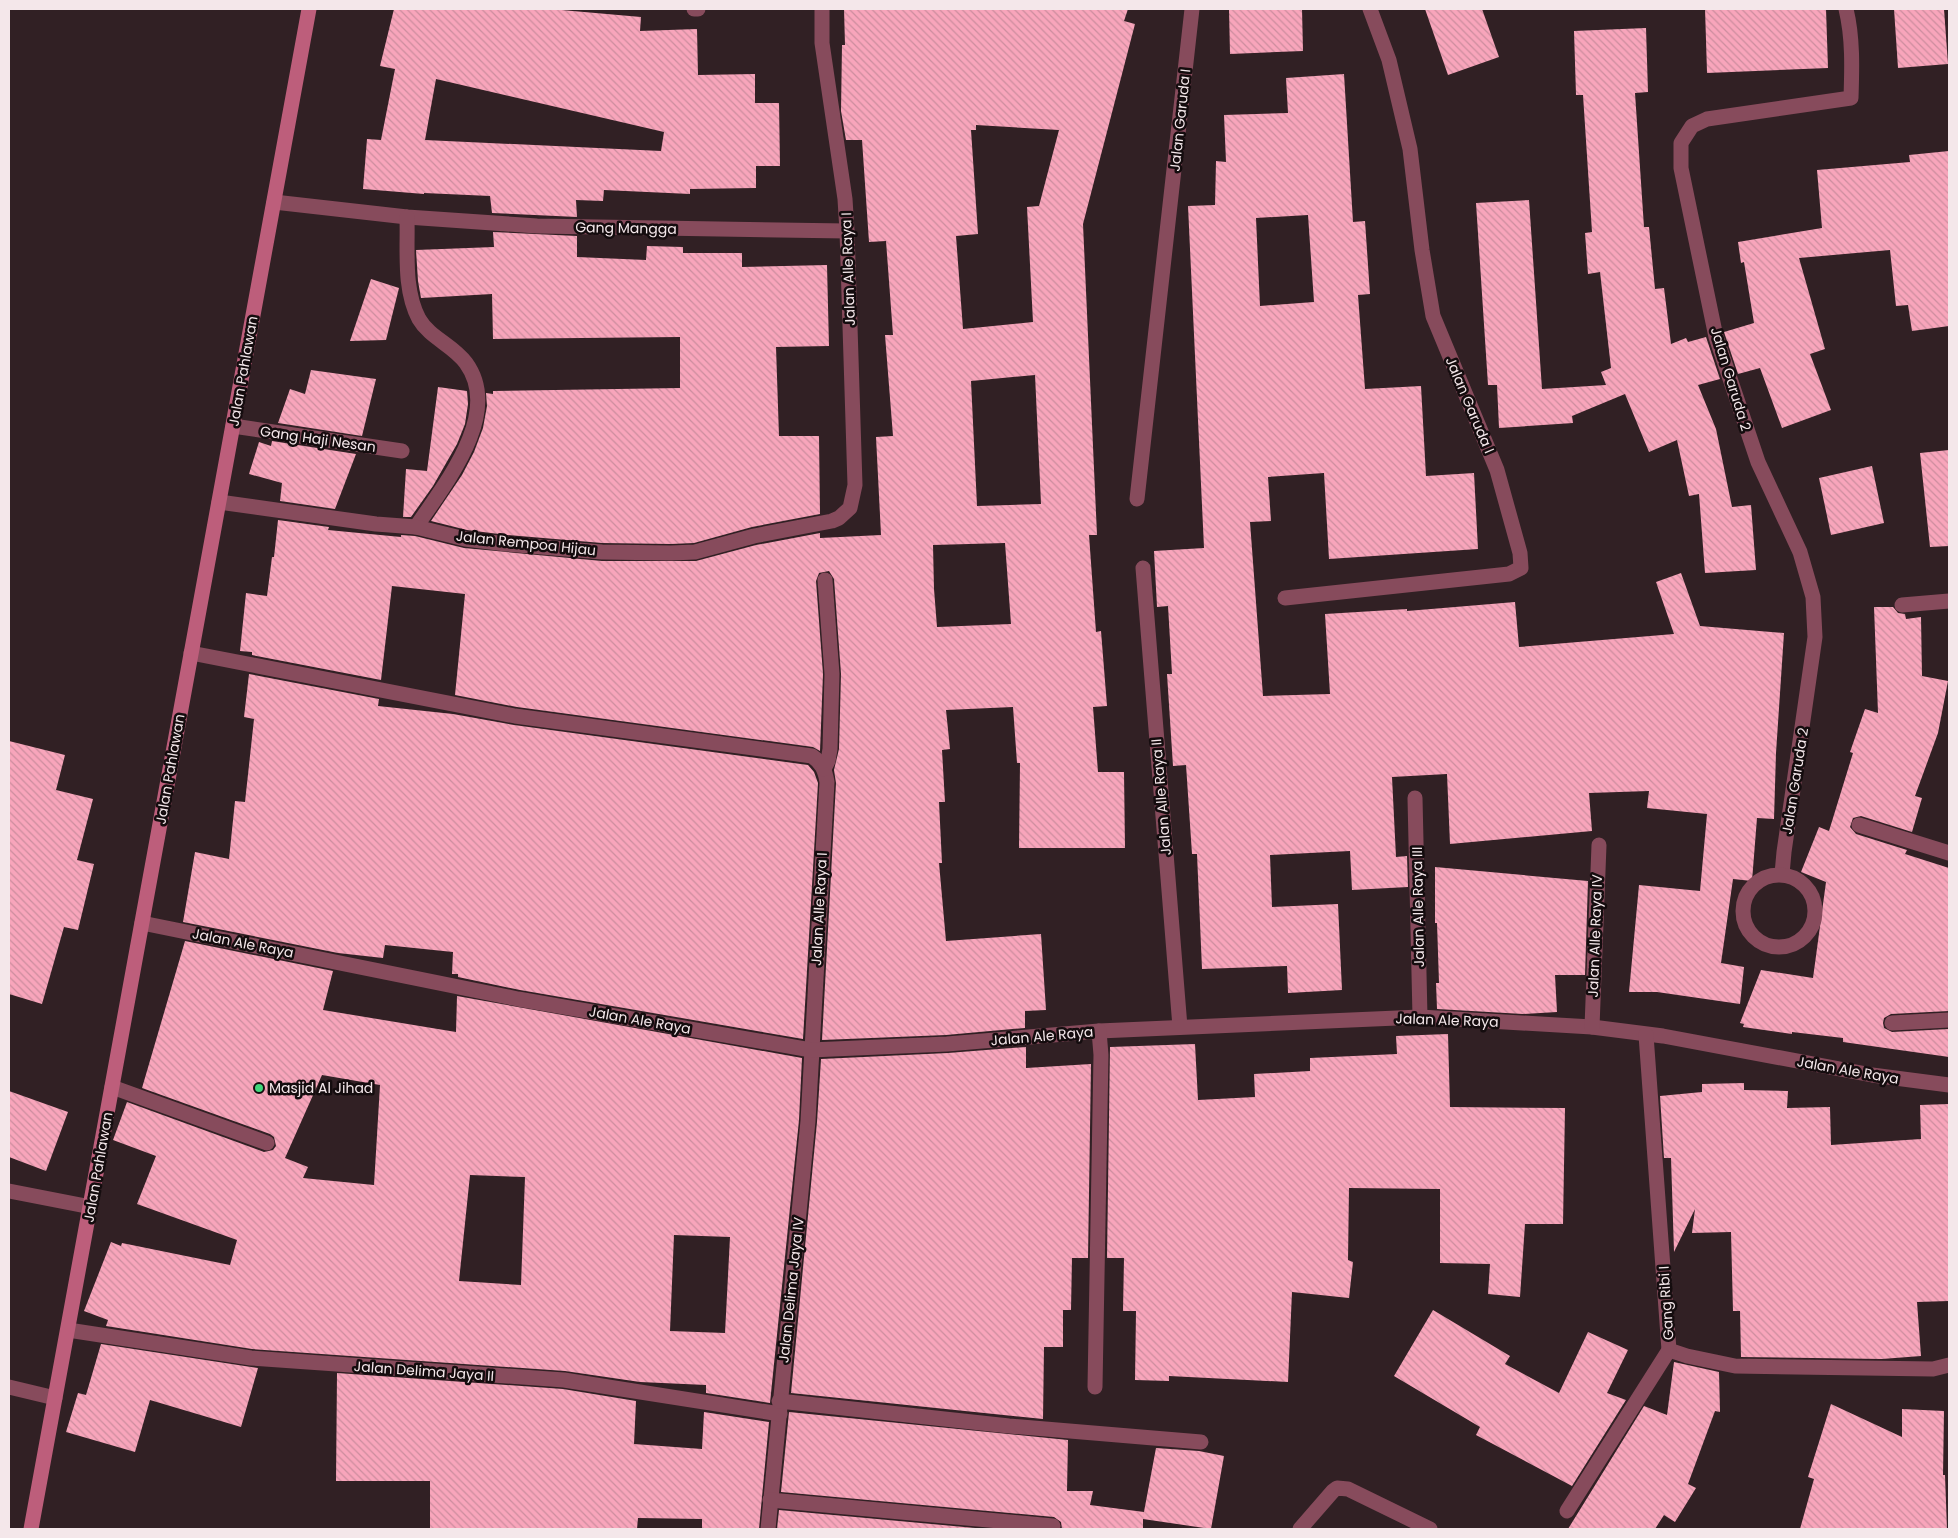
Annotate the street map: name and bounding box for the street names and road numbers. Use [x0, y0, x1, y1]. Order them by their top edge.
street label: Jalan Garuda I [1165, 68, 1195, 172]
street label: Jalan Alle Raya I [836, 212, 860, 326]
street label: Gang Mangga [575, 217, 677, 239]
street label: Jalan Pahlawan [223, 314, 263, 428]
street label: Jalan Garuda 2 [1706, 325, 1756, 433]
street label: Jalan Garuda I [1441, 354, 1499, 456]
street label: Gang Haji Nesan [259, 421, 377, 457]
street label: Jalan Rempoa Hijau [455, 526, 597, 560]
street label: Jalan Pahlawan [150, 712, 190, 826]
street label: Jalan Garuda 2 [1777, 726, 1813, 836]
street label: Jalan Alle Raya II [1146, 738, 1176, 856]
street label: Jalan Alle Raya III [1407, 847, 1429, 967]
street label: Jalan Alle Raya I [806, 852, 832, 966]
street label: Jalan Alle Raya IV [1583, 874, 1607, 998]
street label: Jalan Ale Raya [190, 923, 296, 963]
street label: Jalan Ale Raya [587, 1001, 693, 1039]
street label: Jalan Ale Raya [1395, 1008, 1499, 1032]
street label: Jalan Ale Raya [990, 1022, 1094, 1050]
street label: Jalan Ale Raya [1795, 1051, 1901, 1089]
street label: Jalan Pahlawan [78, 1110, 118, 1224]
street label: Jalan Delima Jaya IV [773, 1216, 809, 1364]
street label: Gang Ribi I [1653, 1265, 1679, 1341]
street label: Jalan Delima Jaya II [353, 1356, 495, 1386]

